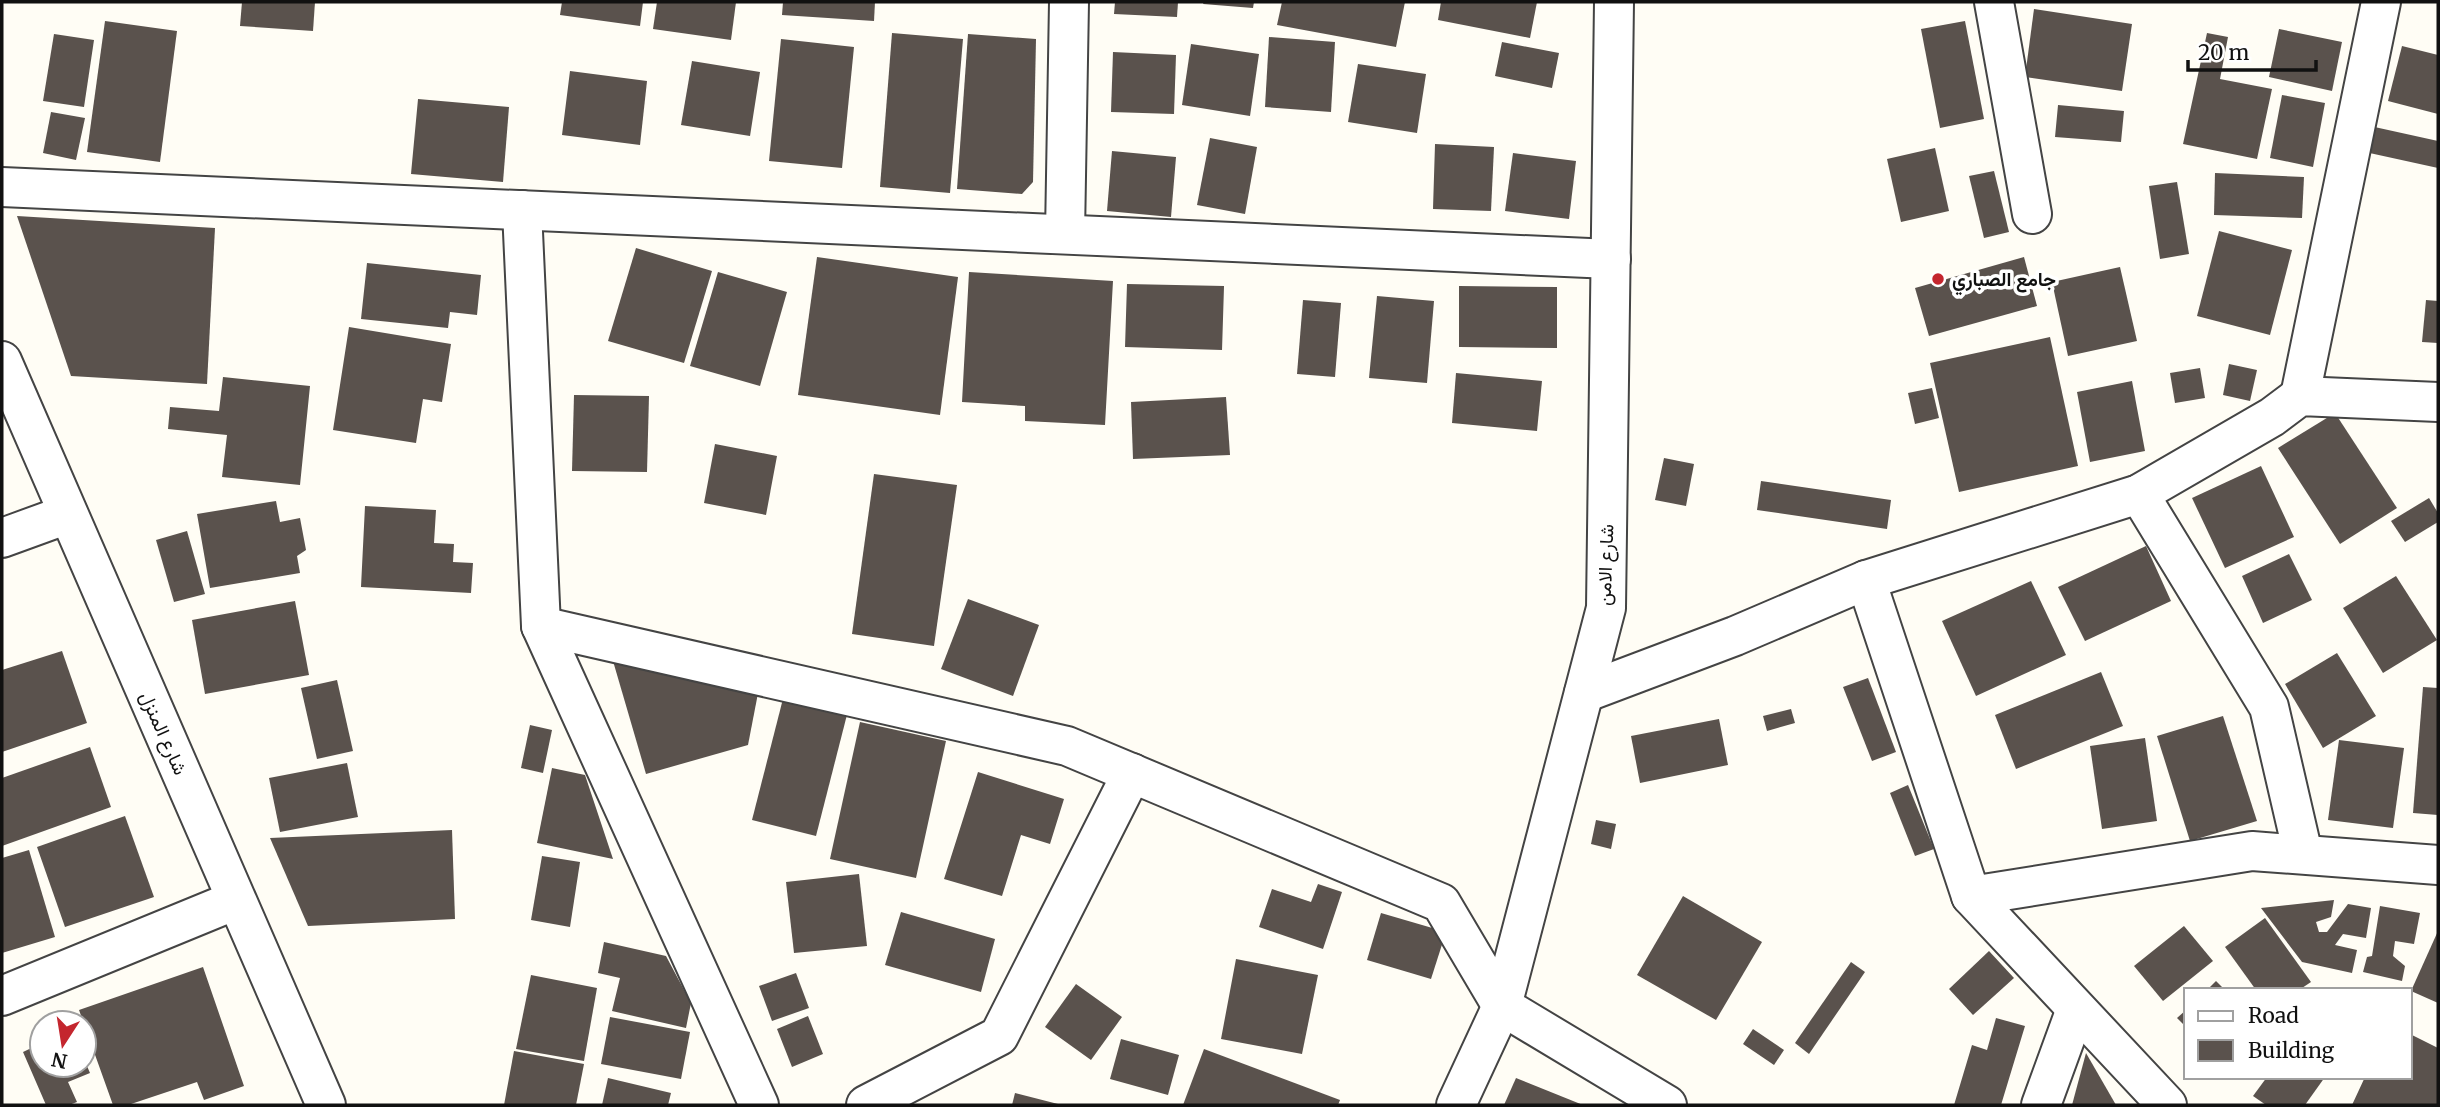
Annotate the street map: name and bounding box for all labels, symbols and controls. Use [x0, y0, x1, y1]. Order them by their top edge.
scale bar [2188, 28, 2316, 72]
text: 20 m [2198, 39, 2250, 66]
place label: جامع الصباري [1952, 267, 2056, 296]
marker: جامع الصباري [1930, 271, 1946, 287]
street label: شارع الامن [1592, 524, 1619, 606]
street label: شارع المنزل [134, 688, 193, 779]
legend [2184, 988, 2412, 1079]
text: Road [2248, 1002, 2299, 1029]
north arrow [28, 1009, 98, 1079]
text: Building [2248, 1037, 2335, 1064]
text: N [50, 1047, 69, 1074]

